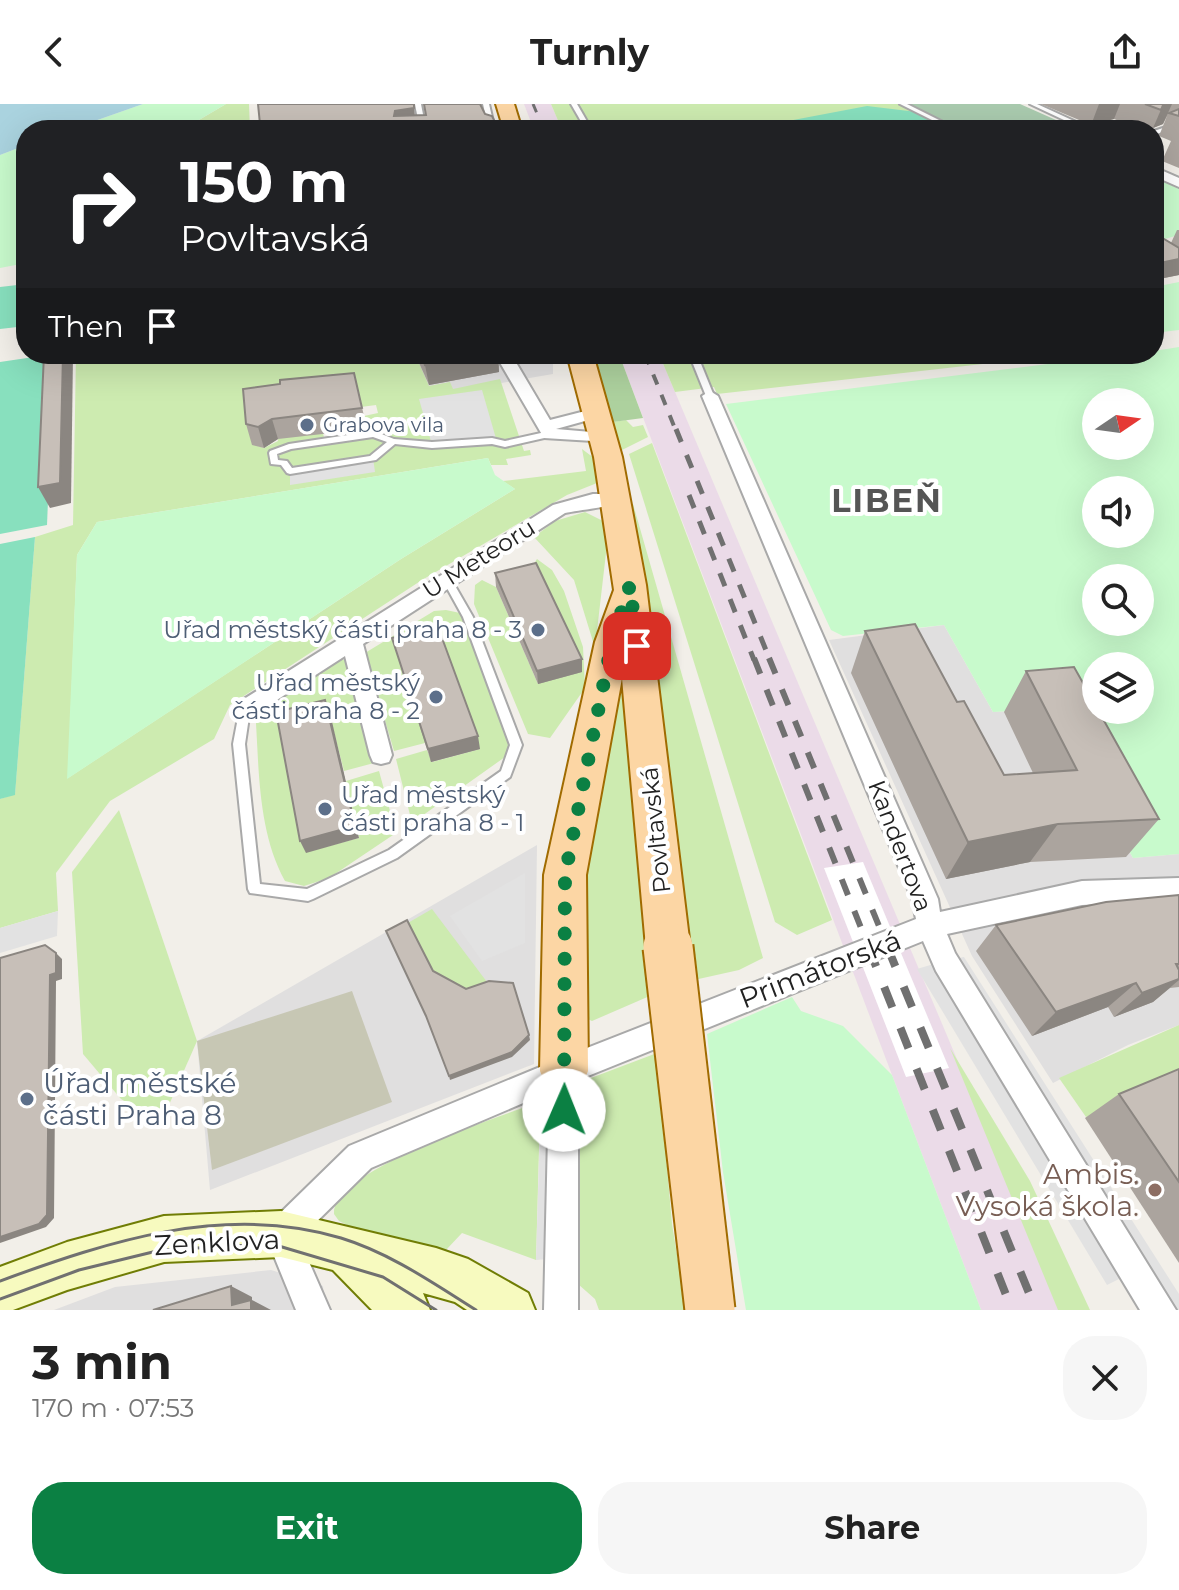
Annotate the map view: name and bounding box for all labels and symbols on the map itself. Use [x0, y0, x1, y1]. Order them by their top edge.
north arrow [1082, 388, 1154, 460]
place label: Grabova vila [323, 413, 444, 437]
marker: Grabova vila [298, 416, 316, 434]
district label: LIBEŇ [831, 481, 943, 520]
street label: U Meteoru [417, 513, 540, 605]
pin [603, 612, 671, 680]
place label: Uřad městský části praha 8 - 3 [163, 615, 522, 644]
marker: Uřad městský části praha 8 - 3 [529, 621, 547, 639]
place label: Uřad městský části praha 8 - 2 [232, 668, 420, 725]
marker: Uřad městský části praha 8 - 2 [427, 688, 445, 706]
street label: Povltavská [634, 765, 677, 895]
street label: Kandertova [862, 776, 939, 916]
place label: Uřad městský části praha 8 - 1 [341, 780, 524, 837]
marker: Uřad městský části praha 8 - 1 [316, 800, 334, 818]
street label: Primátorská [734, 923, 906, 1015]
place label: Úřad městské části Praha 8 [43, 1066, 237, 1132]
position arrow [522, 1068, 606, 1152]
marker: Úřad městské části Praha 8 [18, 1090, 36, 1108]
place label: Ambis. Vysoká škola. [956, 1157, 1139, 1223]
marker: Ambis. Vysoká škola. [1146, 1181, 1164, 1199]
street label: Zenklova [153, 1222, 281, 1262]

